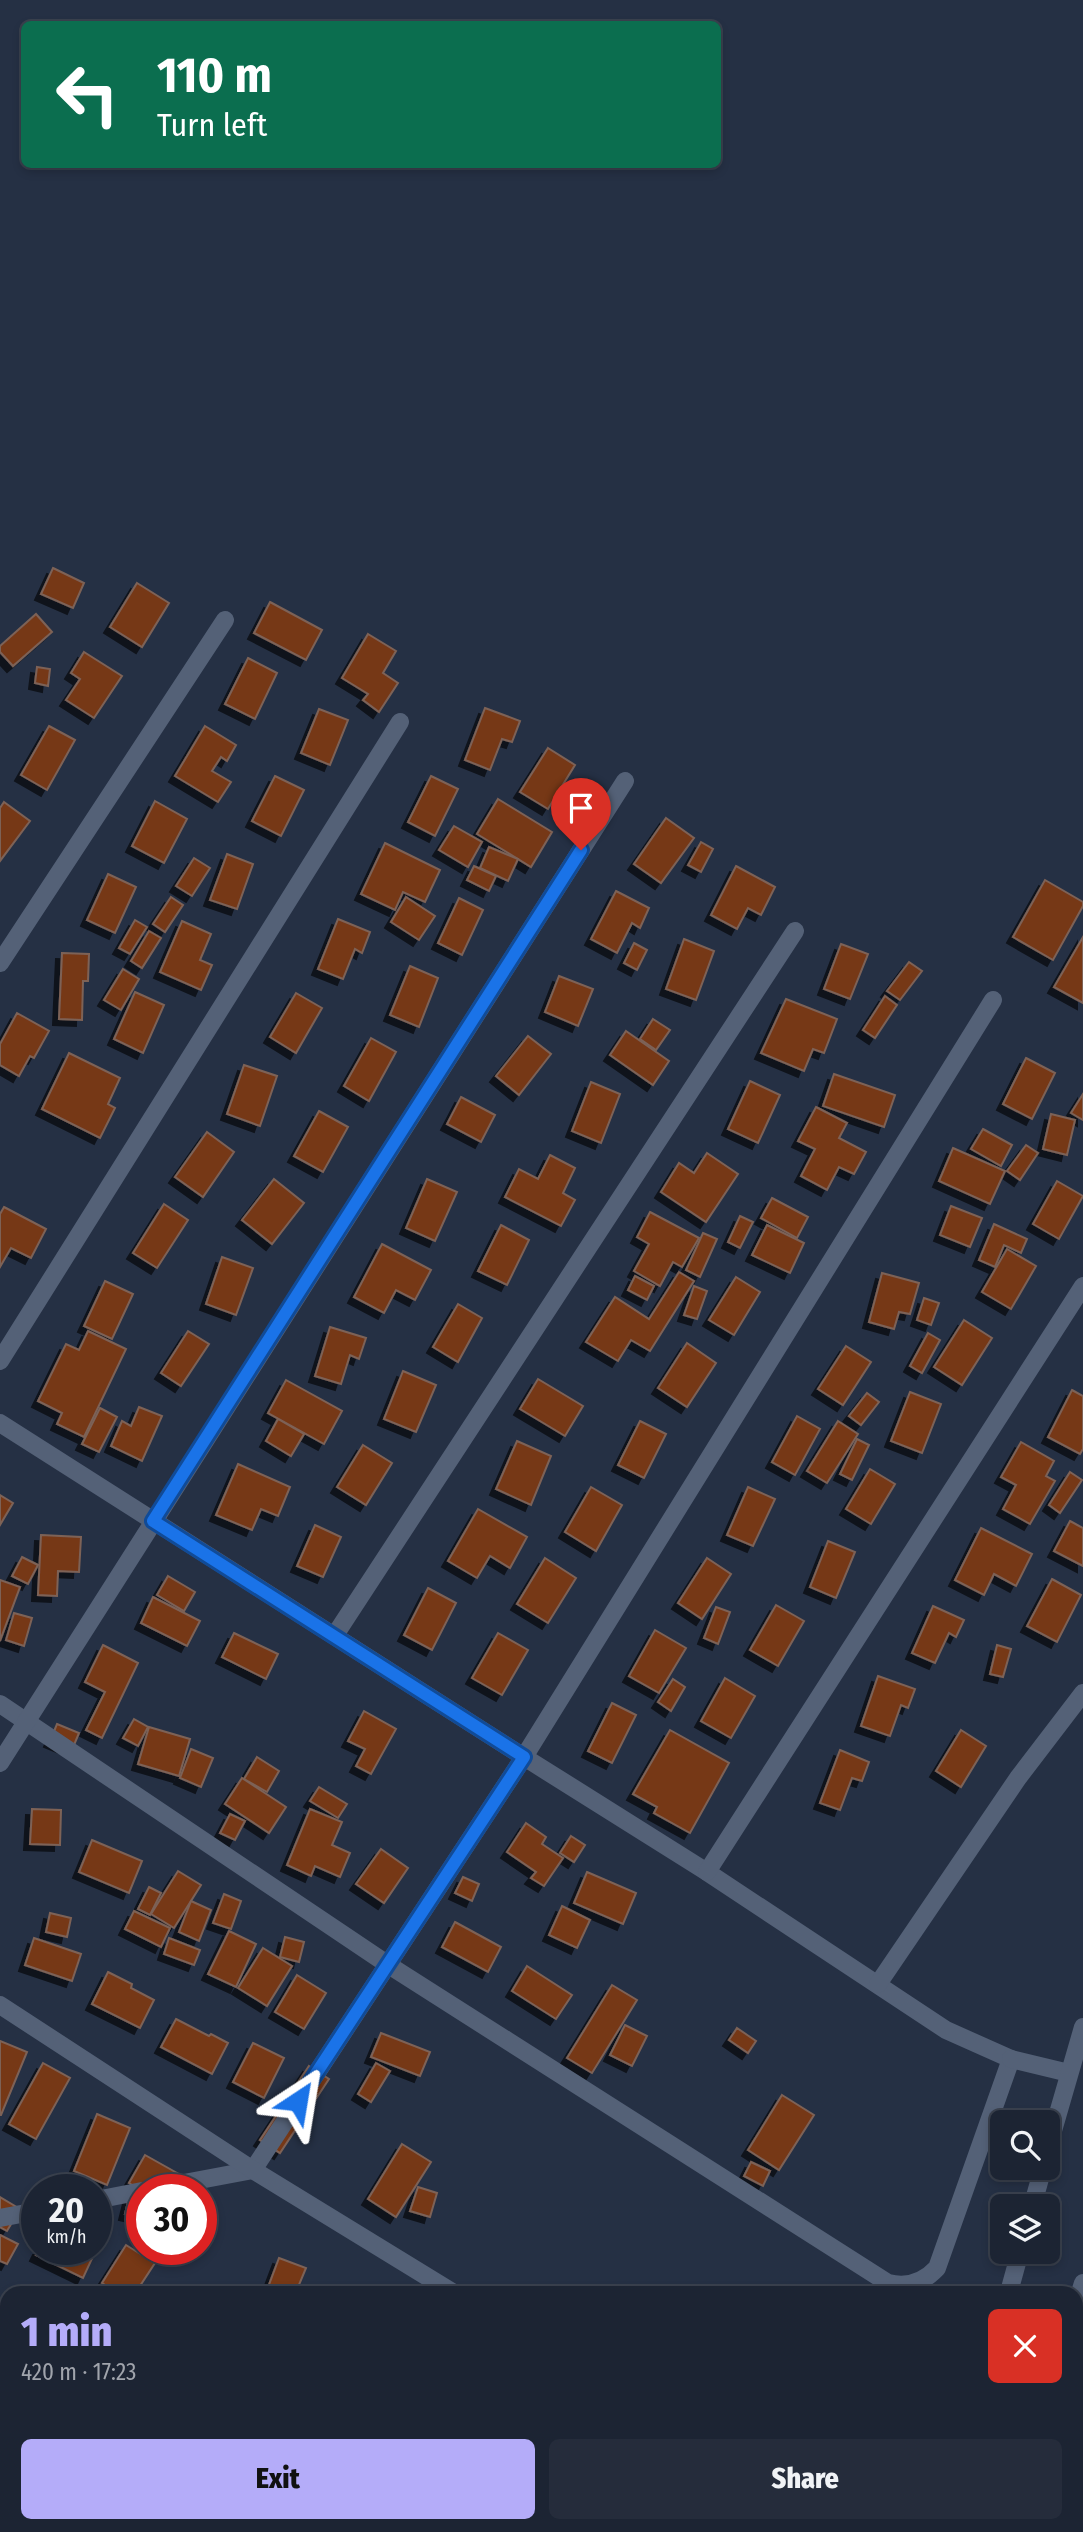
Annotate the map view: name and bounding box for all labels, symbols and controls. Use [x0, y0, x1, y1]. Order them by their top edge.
text: 110 m [157, 46, 272, 105]
icon: left [42, 49, 133, 140]
text: Turn left [157, 106, 267, 144]
pin [551, 778, 611, 850]
icon: arrive [562, 789, 600, 827]
position arrow [261, 2064, 335, 2138]
map controls [990, 2110, 1060, 2264]
button: search [990, 2110, 1060, 2180]
speed limit sign: 30 [126, 2174, 217, 2265]
text: 20 [49, 2189, 84, 2231]
button: layers [990, 2194, 1060, 2264]
text: km/h [46, 2226, 87, 2248]
text: 1 min [21, 2307, 112, 2357]
button: close [988, 2309, 1062, 2383]
text: 420 m · 17:23 [21, 2358, 136, 2386]
button: Exit [21, 2439, 535, 2519]
button: Share [549, 2439, 1062, 2519]

